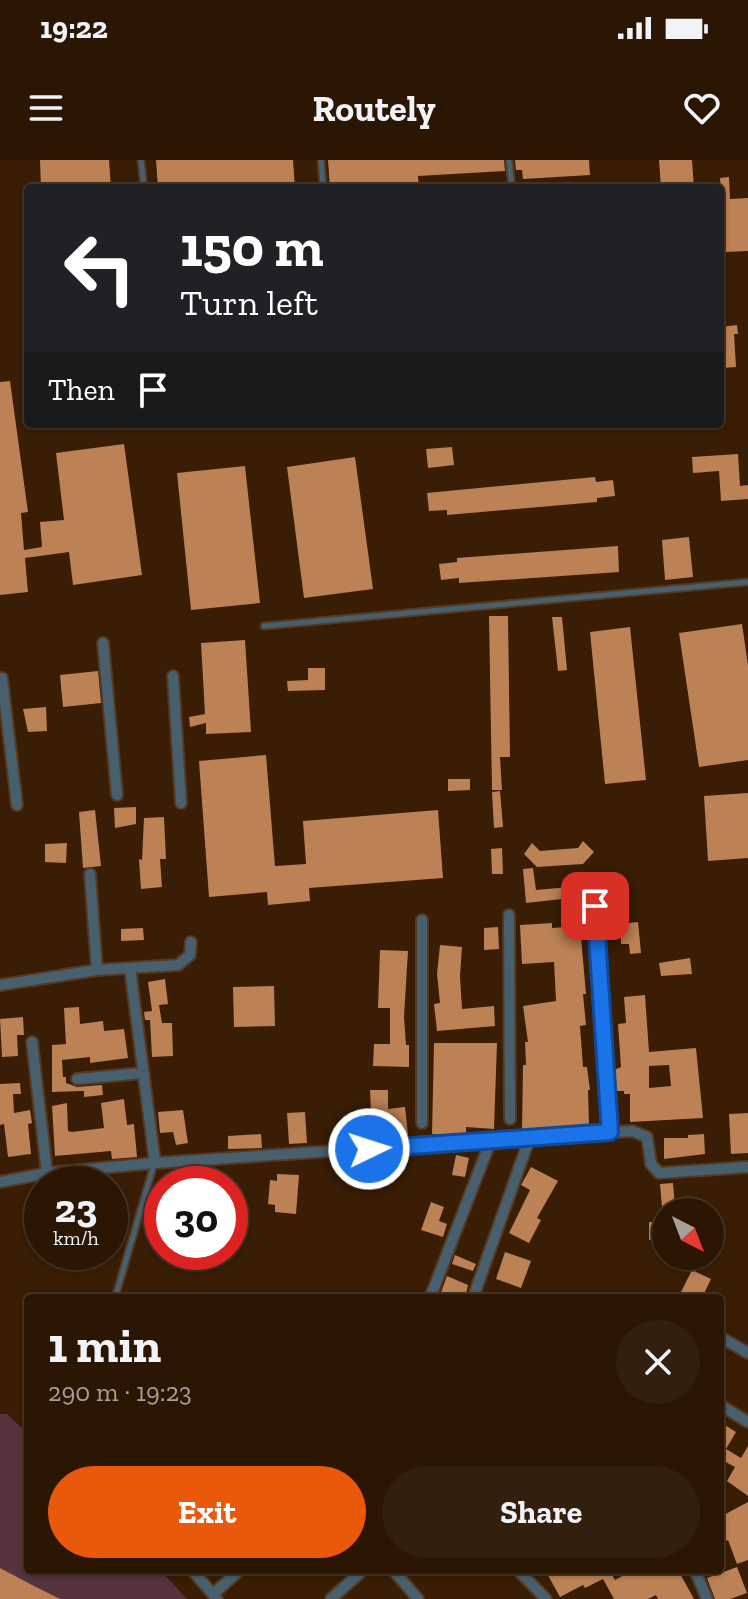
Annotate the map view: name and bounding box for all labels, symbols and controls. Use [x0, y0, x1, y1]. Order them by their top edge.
text: 19:22 [40, 10, 108, 46]
icon: menu [24, 86, 68, 130]
icon: heart [680, 86, 724, 130]
text: Routely [312, 87, 436, 130]
text: 150 m [180, 213, 324, 280]
icon: left [48, 216, 152, 320]
text: Turn left [180, 281, 318, 324]
icon: arrive [131, 368, 175, 412]
text: Then [48, 372, 115, 408]
pin [561, 872, 629, 940]
icon: arrive [573, 884, 617, 928]
position arrow [327, 1107, 411, 1191]
speed limit sign: 30 [144, 1166, 248, 1270]
text: 23 [55, 1184, 97, 1232]
north arrow [652, 1198, 724, 1270]
map controls [652, 1198, 724, 1270]
text: km/h [53, 1226, 99, 1250]
text: 1 min [48, 1317, 161, 1374]
button: close [616, 1320, 700, 1404]
text: 290 m · 19:23 [48, 1376, 192, 1408]
button: Exit [48, 1466, 366, 1558]
button: Share [382, 1466, 700, 1558]

